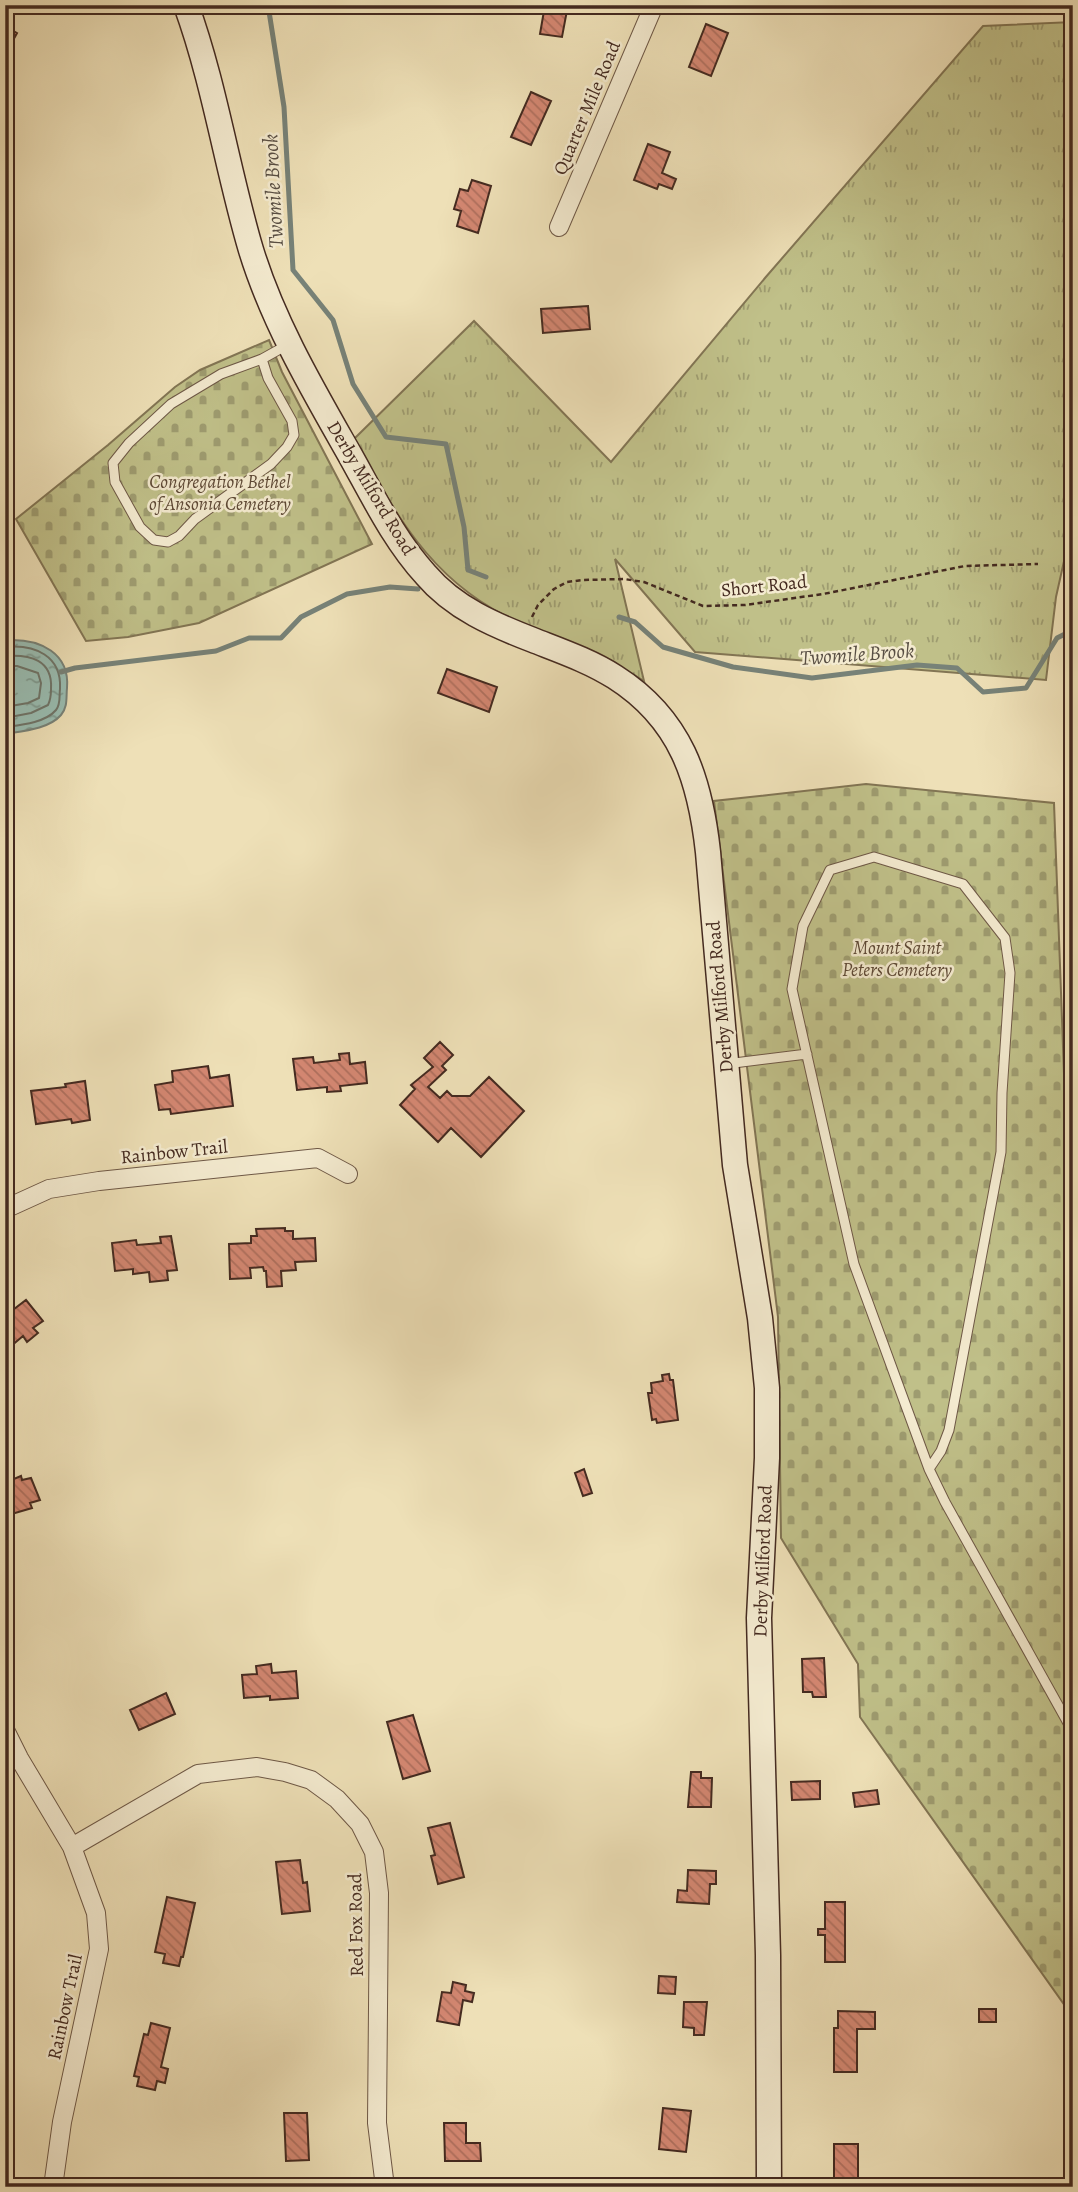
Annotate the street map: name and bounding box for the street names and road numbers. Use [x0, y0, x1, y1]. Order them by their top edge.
street label: Quarter Mile Road [547, 36, 627, 179]
street label: Derby Milford Road [321, 416, 422, 561]
street label: Short Road [720, 568, 809, 603]
street label: Derby Milford Road [700, 919, 740, 1074]
street label: Rainbow Trail [119, 1133, 229, 1171]
street label: Derby Milford Road [747, 1483, 779, 1638]
street label: Red Fox Road [342, 1872, 370, 1977]
street label: Rainbow Trail [41, 1951, 89, 2062]

